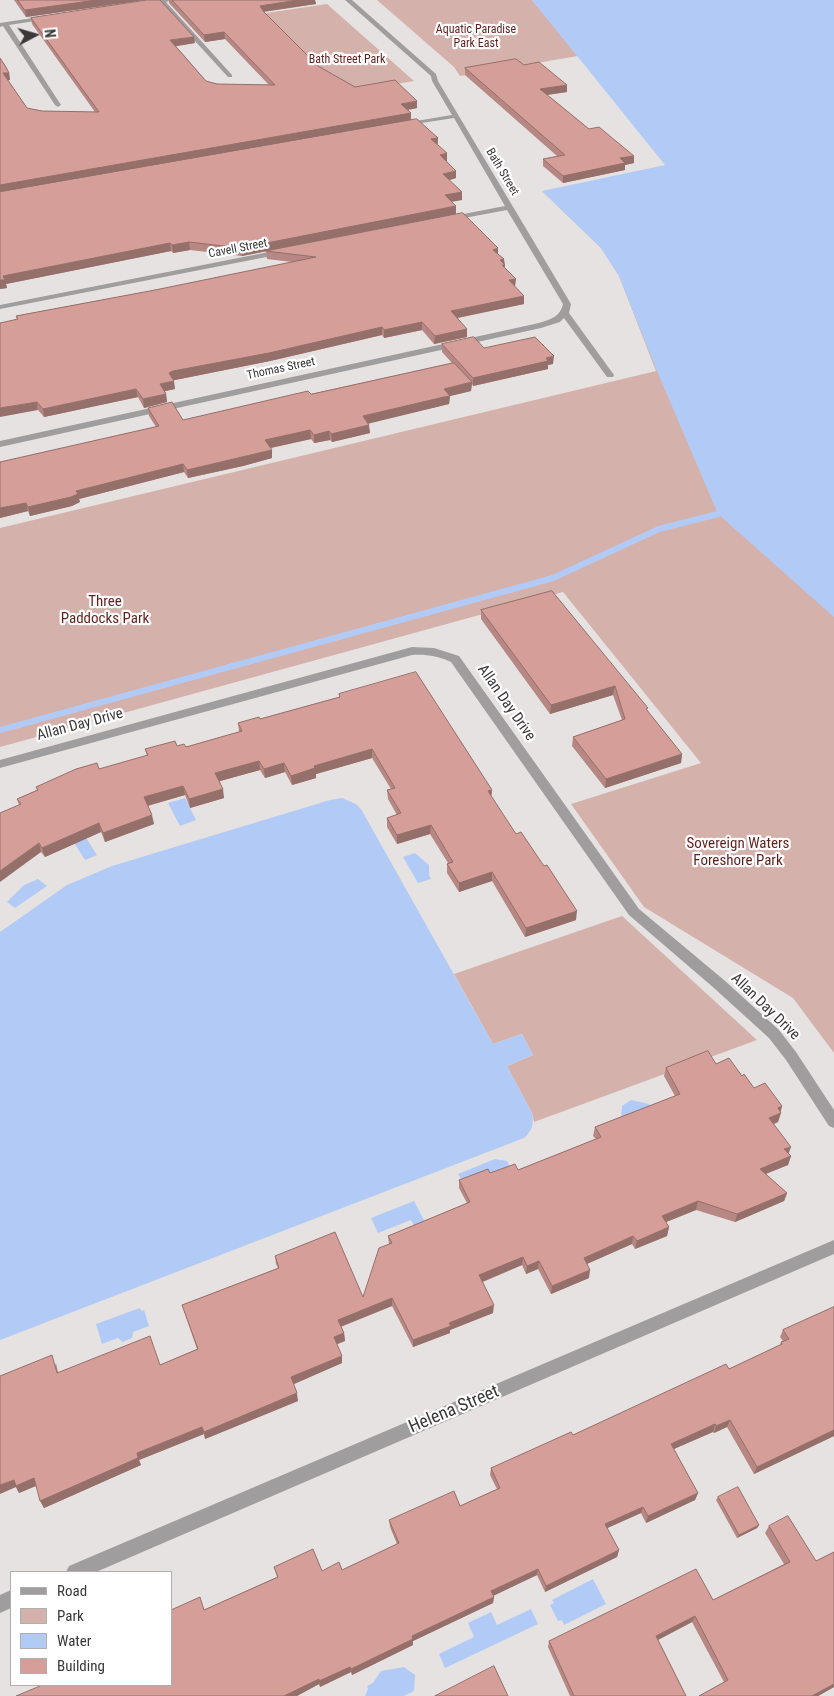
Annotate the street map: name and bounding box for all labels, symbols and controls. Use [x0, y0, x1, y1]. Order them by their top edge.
north arrow [10, 10, 60, 60]
park label: Aquatic Paradise Park East [436, 23, 516, 51]
text: N [42, 28, 58, 39]
park label: Bath Street Park [309, 53, 385, 67]
street label: Bath Street [482, 146, 522, 198]
street label: Cavell Street [207, 236, 269, 262]
street label: Thomas Street [246, 355, 316, 383]
park label: Three Paddocks Park [61, 593, 149, 628]
street label: Allan Day Drive [473, 662, 539, 744]
street label: Allan Day Drive [35, 705, 125, 745]
park label: Sovereign Waters Foreshore Park [687, 835, 789, 870]
street label: Allan Day Drive [727, 970, 803, 1044]
street label: Helena Street [406, 1381, 502, 1439]
legend [10, 1571, 172, 1686]
text: Road [57, 1582, 87, 1600]
text: Park [57, 1607, 84, 1625]
text: Water [57, 1632, 91, 1650]
text: Building [57, 1657, 105, 1675]

